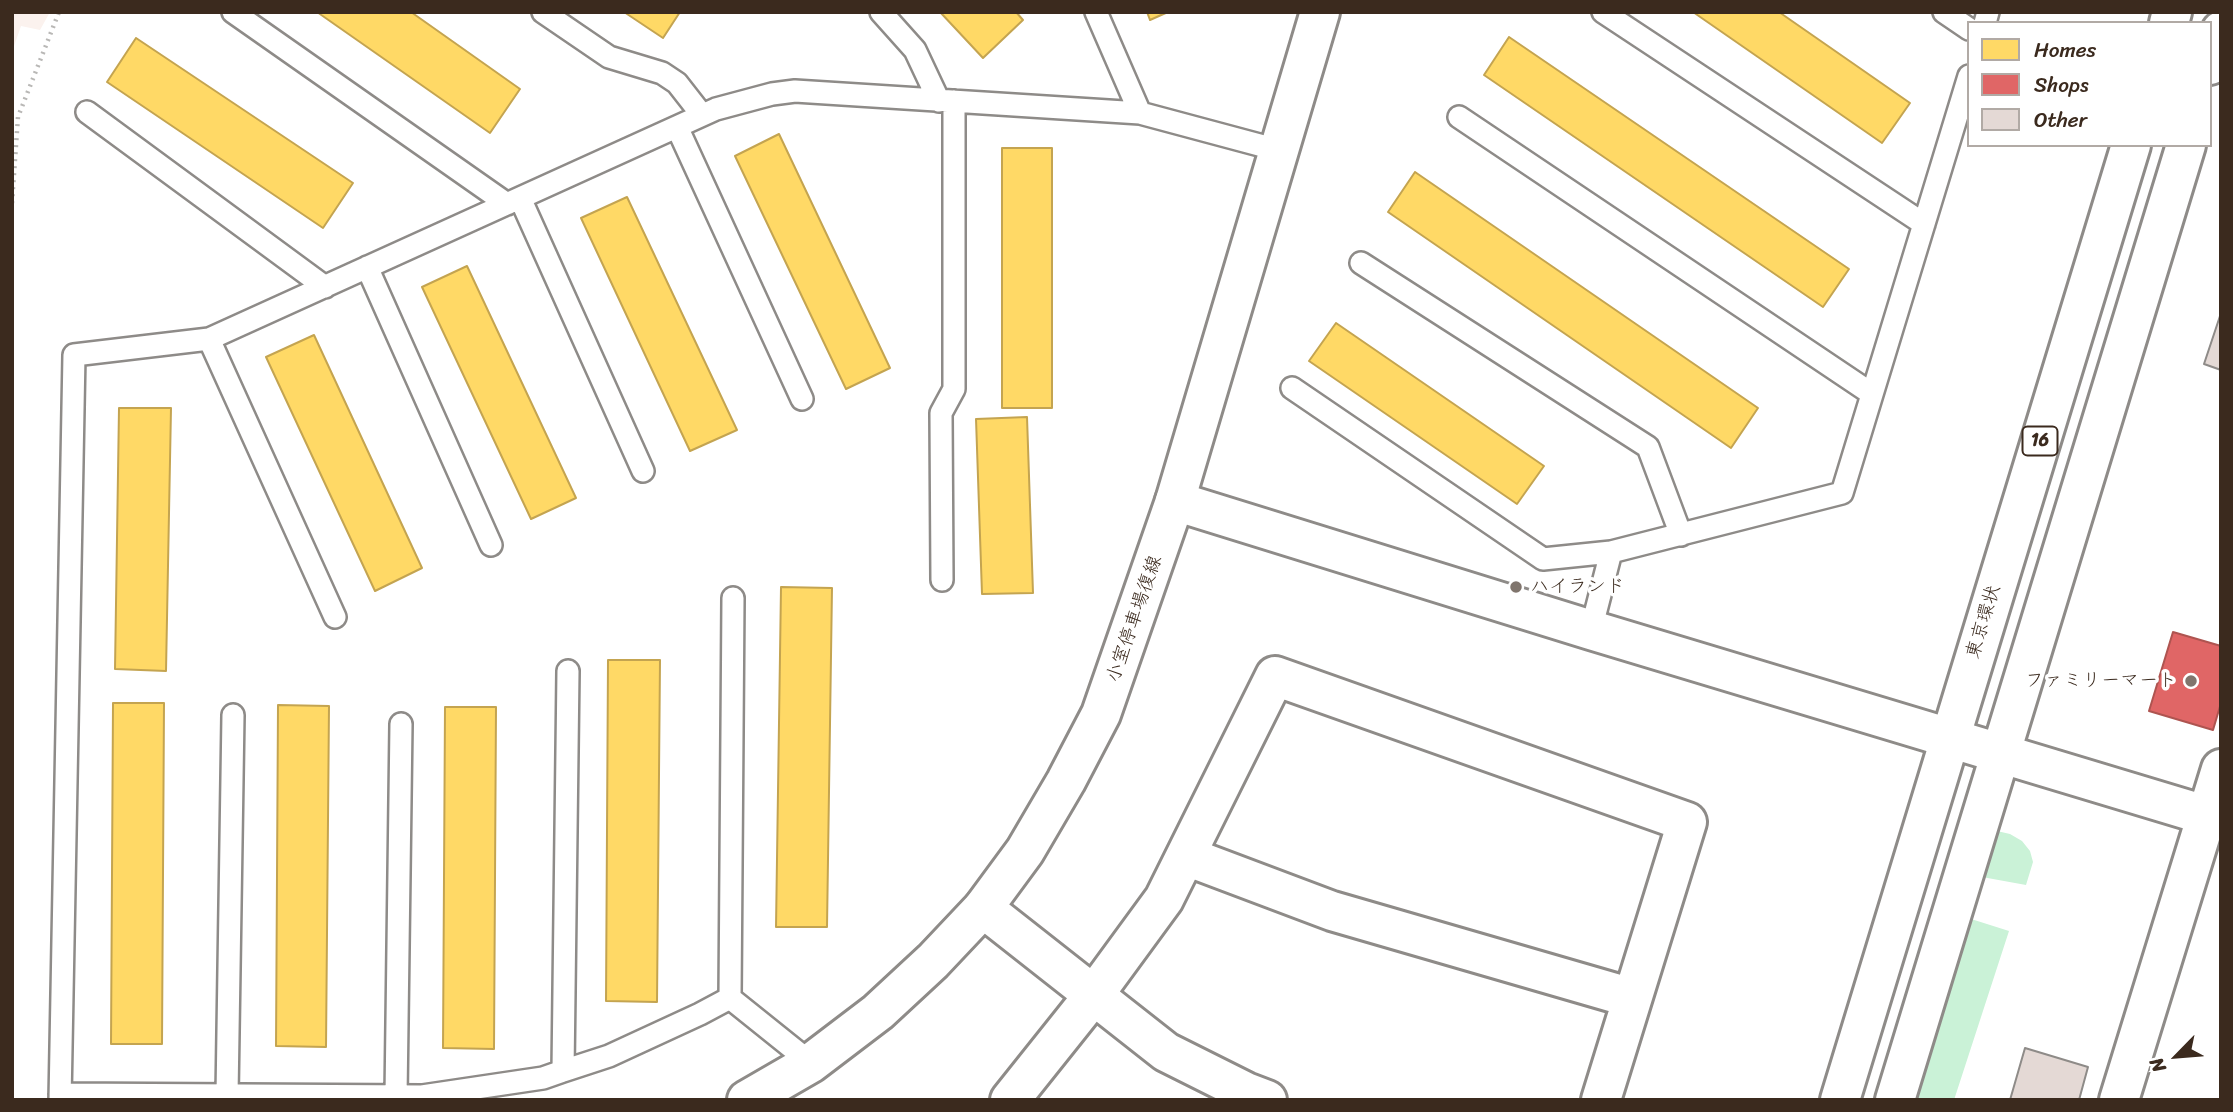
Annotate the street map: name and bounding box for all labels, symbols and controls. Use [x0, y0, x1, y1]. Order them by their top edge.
legend [1967, 21, 2212, 147]
text: Homes [2034, 31, 2096, 69]
text: Shops [2034, 66, 2089, 104]
text: Other [2034, 101, 2087, 139]
road number: 16 [2022, 426, 2058, 456]
street label: 小室停車場復線 [1103, 552, 1167, 686]
place label: ハイランド [1530, 576, 1625, 598]
marker: ハイランド [1508, 579, 1524, 595]
street label: 東京環状 [1962, 582, 2006, 662]
place label: ファミリーマート [2025, 670, 2177, 692]
marker: ファミリーマート [2183, 673, 2199, 689]
north arrow [2142, 1021, 2212, 1091]
text: N [2140, 1052, 2175, 1078]

